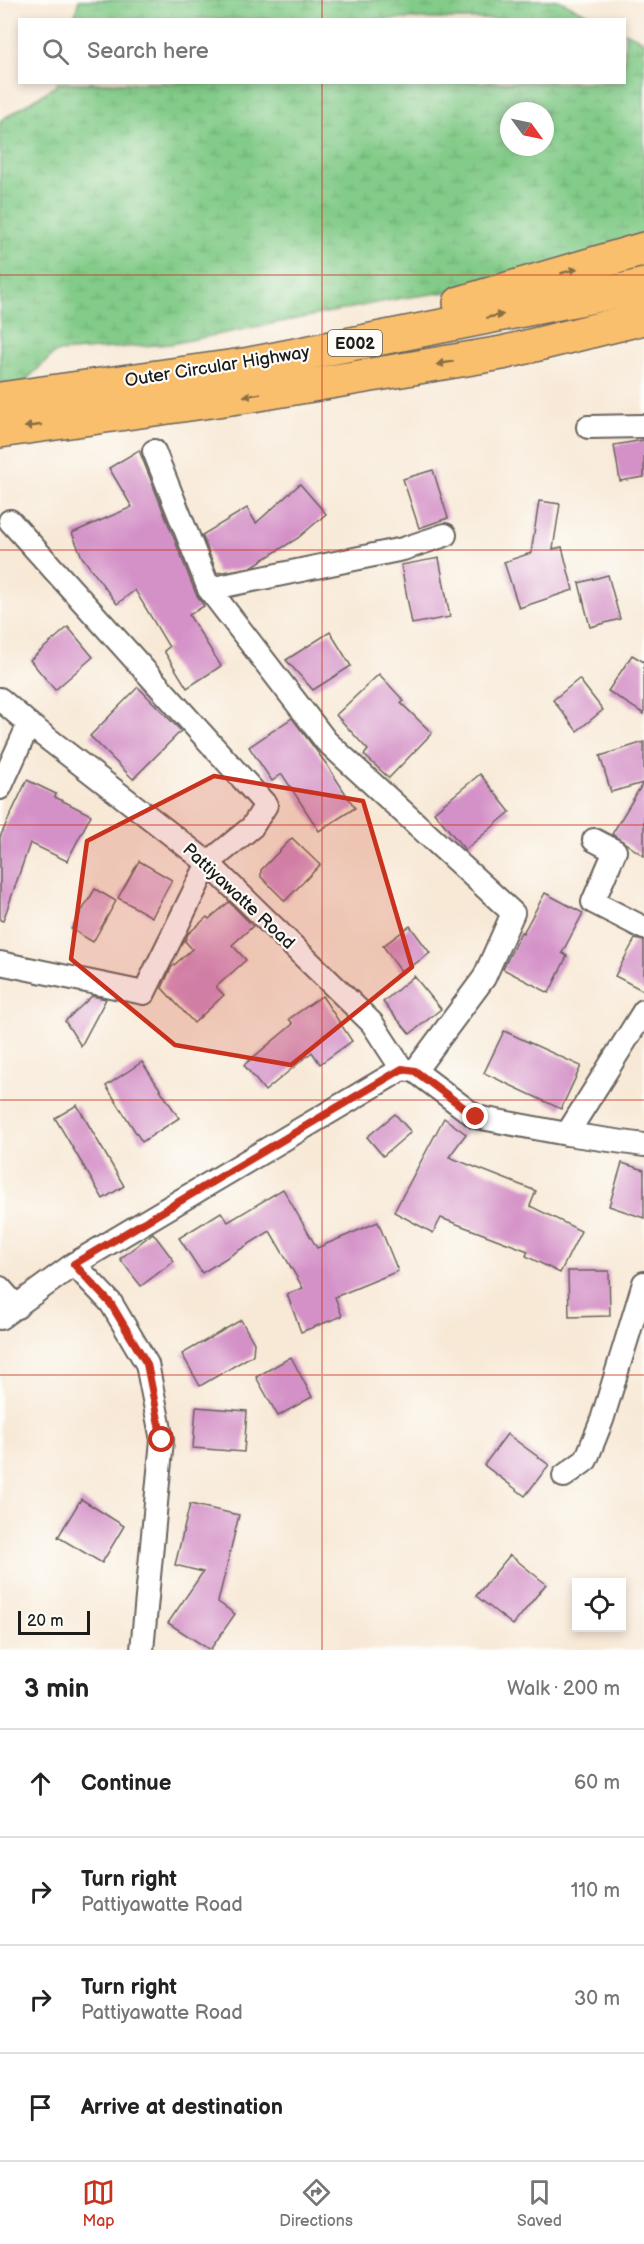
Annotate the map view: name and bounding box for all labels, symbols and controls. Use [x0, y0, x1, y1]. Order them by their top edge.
search box [18, 18, 626, 84]
icon: search [39, 35, 72, 68]
text: Search here [87, 38, 209, 65]
north arrow [500, 102, 554, 156]
one-way arrow [560, 266, 578, 275]
one-way arrow [485, 311, 504, 320]
road number: E002 [328, 330, 382, 356]
street label: Outer Circular Highway [123, 341, 312, 391]
one-way arrow [435, 359, 454, 368]
one-way arrow [243, 391, 262, 400]
one-way arrow [24, 421, 43, 430]
street label: Pattiyawatte Road [178, 839, 299, 954]
route end [462, 1103, 488, 1129]
route start [148, 1426, 174, 1452]
map controls [572, 1578, 626, 1632]
button: locate [572, 1578, 626, 1632]
scale bar [18, 1608, 90, 1636]
text: 20 m [27, 1612, 63, 1631]
text: 3 min [24, 1674, 89, 1705]
text: Walk · 200 m [507, 1677, 620, 1701]
icon: ahead [24, 1767, 57, 1800]
text: Continue [81, 1770, 171, 1797]
text: 60 m [574, 1771, 620, 1795]
text: Turn right [81, 1866, 177, 1893]
icon: right [24, 1875, 57, 1908]
text: 110 m [571, 1879, 620, 1903]
text: Pattiyawatte Road [81, 1893, 243, 1917]
text: Turn right [81, 1974, 177, 2001]
icon: right [24, 1983, 57, 2016]
text: 30 m [574, 1987, 620, 2011]
text: Pattiyawatte Road [81, 2001, 243, 2025]
icon: arrive [24, 2091, 57, 2124]
text: Arrive at destination [81, 2094, 283, 2121]
tab: Map [82, 2176, 115, 2231]
tab: Directions [279, 2176, 353, 2231]
tab: Saved [517, 2176, 562, 2231]

